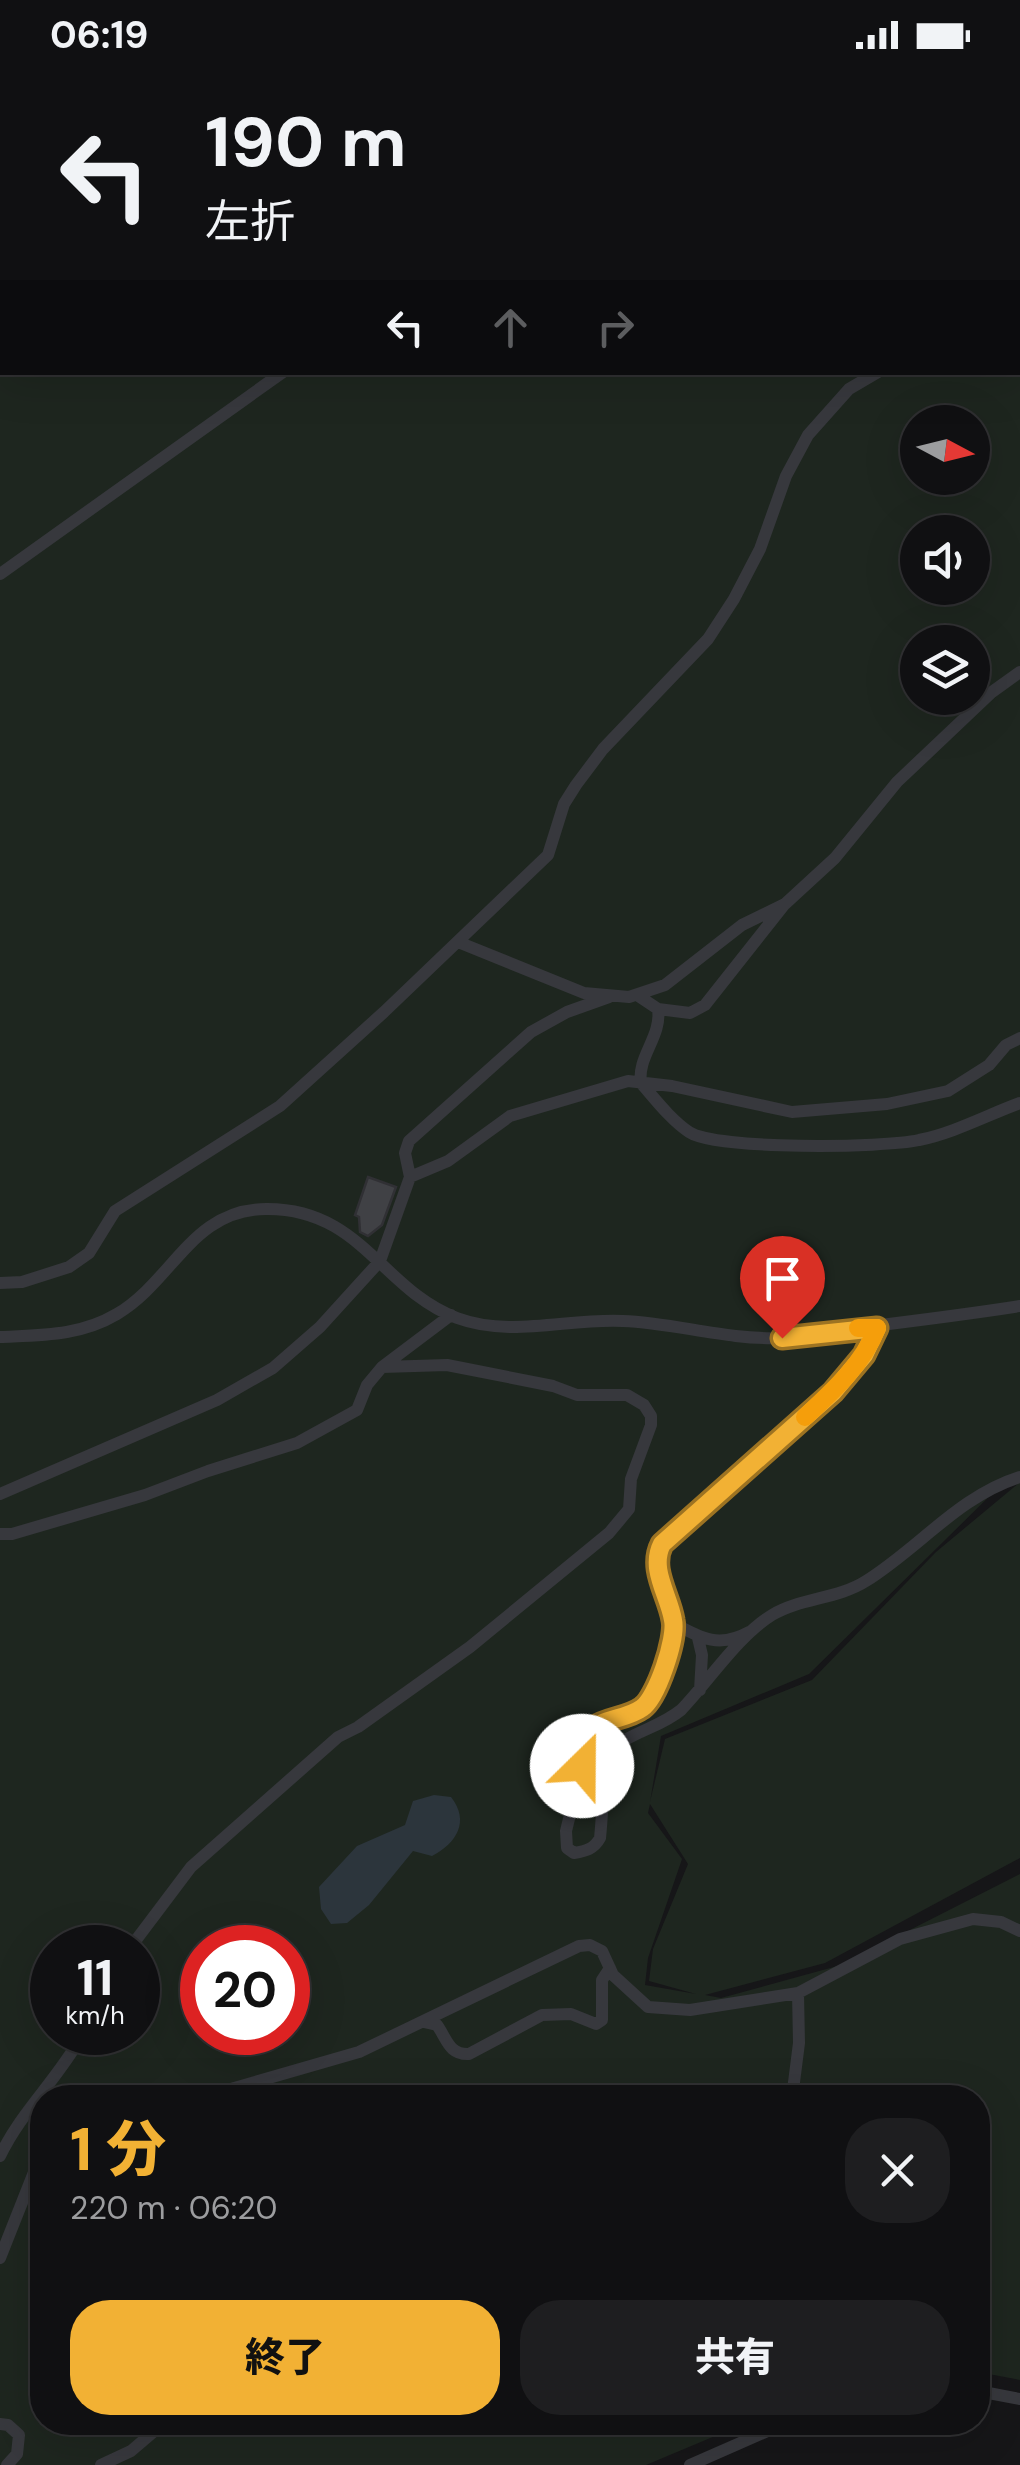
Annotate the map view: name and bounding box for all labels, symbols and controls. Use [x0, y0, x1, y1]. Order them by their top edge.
text: 06:19 [50, 10, 148, 60]
text: 190 m [205, 97, 407, 188]
icon: left [40, 110, 170, 240]
text: 左折 [205, 192, 295, 251]
icon: left [378, 300, 433, 355]
icon: ahead [483, 300, 538, 355]
icon: right [588, 300, 643, 355]
north arrow [900, 405, 990, 495]
map controls [900, 405, 990, 715]
button: sound [900, 515, 990, 605]
button: layers [900, 625, 990, 715]
pin [740, 1236, 825, 1339]
icon: arrive [755, 1251, 810, 1306]
position arrow [530, 1714, 634, 1818]
speed limit sign: 20 [180, 1925, 310, 2055]
text: 11 [77, 1945, 113, 2011]
text: km/h [65, 1999, 125, 2032]
text: 1 分 [70, 2110, 166, 2189]
button: close [845, 2118, 950, 2223]
text: 220 m · 06:20 [70, 2187, 277, 2229]
button: 終了 [70, 2300, 500, 2415]
button: 共有 [520, 2300, 950, 2415]

